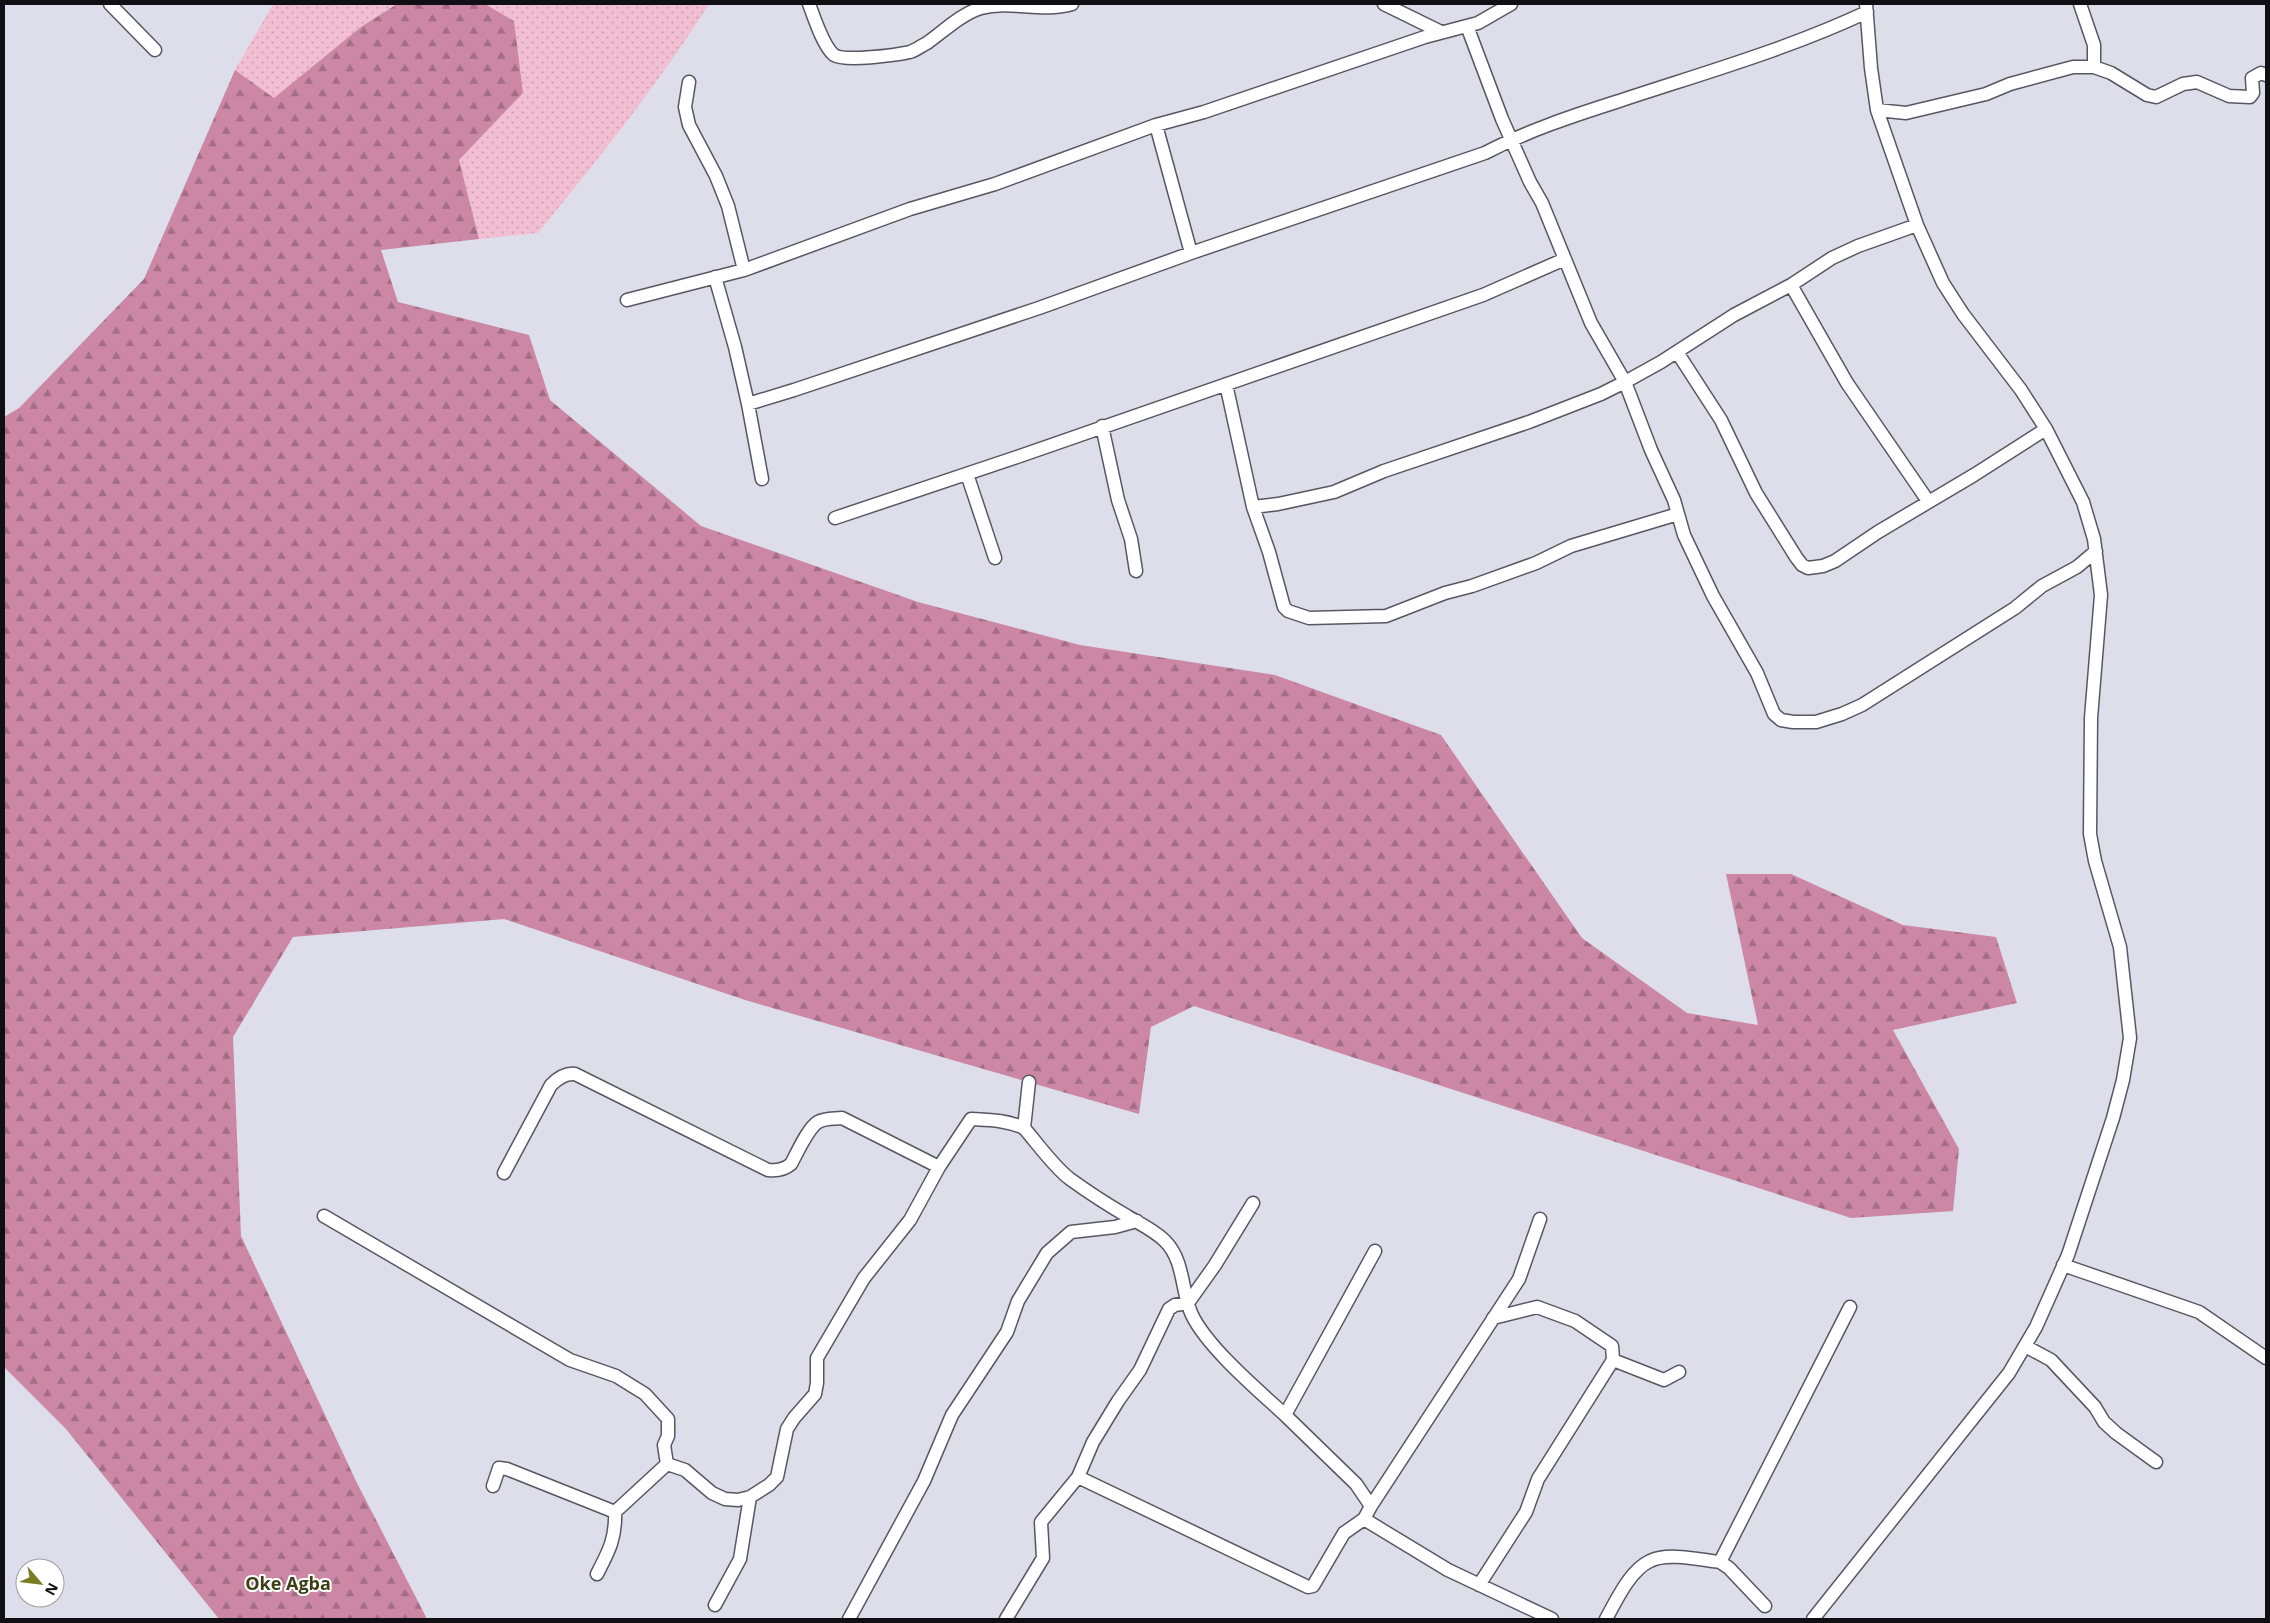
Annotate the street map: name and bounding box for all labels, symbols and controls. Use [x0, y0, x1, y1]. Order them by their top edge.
north arrow [15, 1558, 65, 1608]
district label: Oke Agba [245, 1571, 331, 1595]
text: N [41, 1580, 63, 1599]

